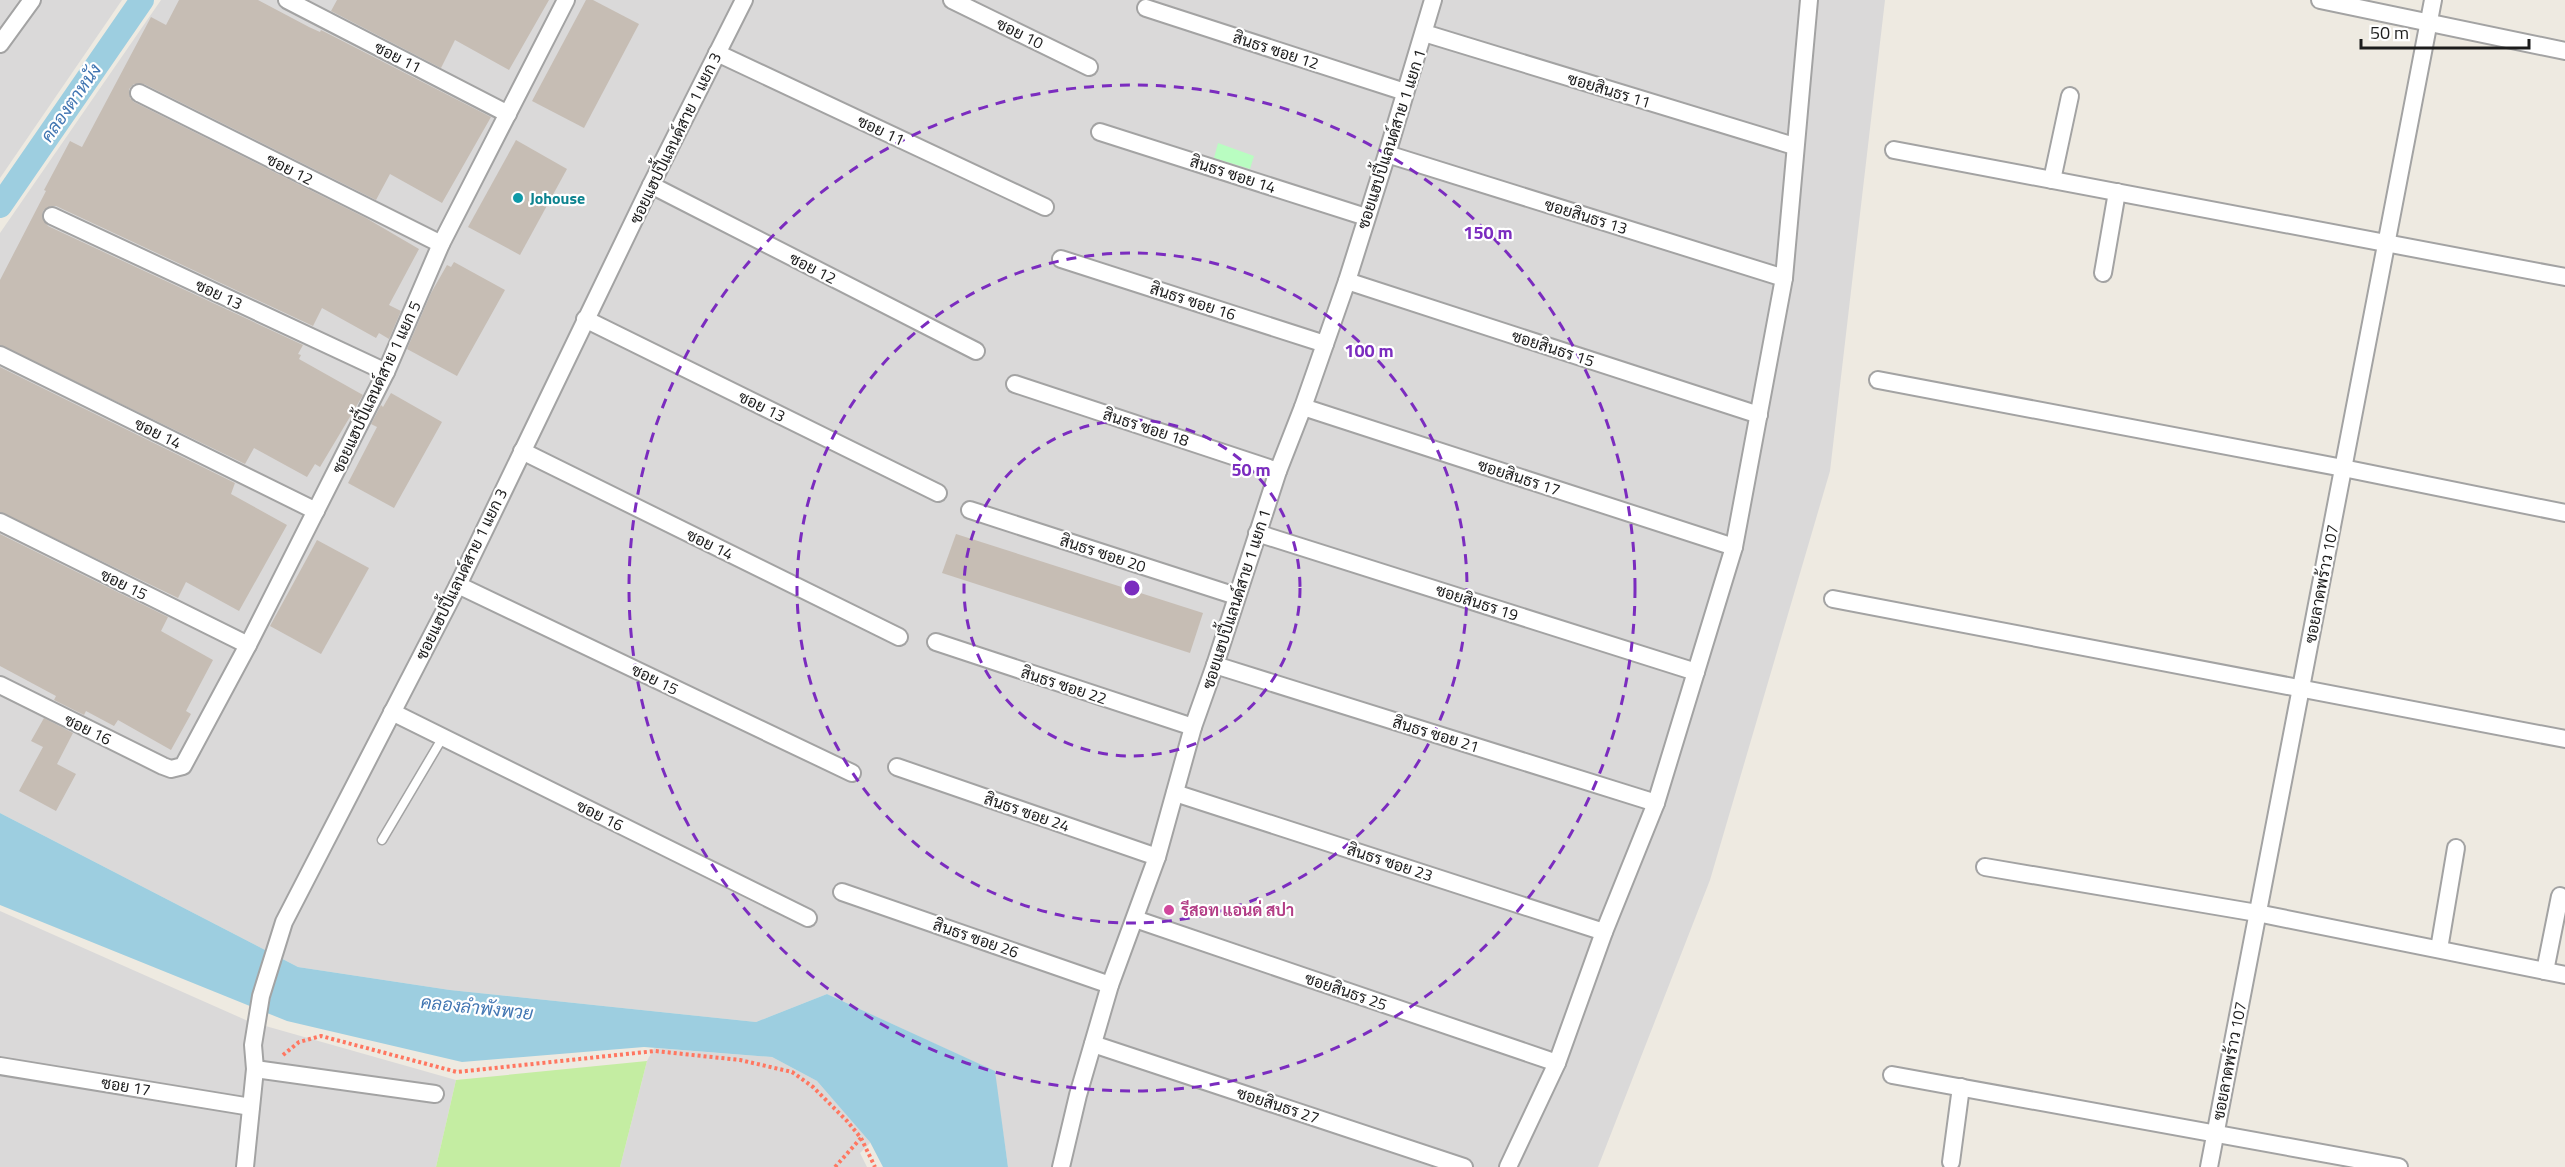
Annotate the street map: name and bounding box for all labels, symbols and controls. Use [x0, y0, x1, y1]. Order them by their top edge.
street label: ซอย 10 [992, 11, 1048, 55]
scale bar [2361, 12, 2529, 50]
text: 50 m [2370, 19, 2409, 46]
street label: สินธร ซอย 12 [1230, 25, 1322, 75]
street label: ซอย 11 [370, 35, 426, 79]
street label: ซอยแฮปปี้แลนด์สาย 1 แยก 1 [1349, 45, 1431, 232]
street label: ซอยแฮปปี้แลนด์สาย 1 แยก 3 [621, 47, 727, 228]
water label: คลองตาหนัง [33, 58, 108, 148]
street label: ซอยสินธร 11 [1564, 66, 1654, 114]
street label: ซอย 11 [853, 109, 909, 151]
street label: ซอย 12 [262, 147, 318, 191]
street label: สินธร ซอย 14 [1187, 149, 1279, 199]
place label: Johouse [530, 186, 585, 210]
marker: Johouse [511, 191, 525, 205]
street label: ซอยสินธร 13 [1541, 192, 1631, 240]
text: 150 m [1463, 219, 1513, 246]
street label: ซอย 12 [785, 246, 841, 290]
street label: ซอย 13 [191, 273, 247, 315]
street label: สินธร ซอย 16 [1147, 276, 1239, 326]
street label: ซอยแฮปปี้แลนด์สาย 1 แยก 5 [324, 296, 427, 477]
street label: ซอยสินธร 15 [1509, 323, 1598, 373]
text: 100 m [1344, 337, 1394, 364]
street label: ซอย 13 [734, 384, 790, 428]
street label: สินธร ซอย 18 [1100, 402, 1192, 452]
street label: ซอย 14 [130, 411, 186, 455]
street label: ซอยสินธร 17 [1475, 452, 1563, 502]
text: 50 m [1231, 456, 1271, 483]
street label: ซอยแฮปปี้แลนด์สาย 1 แยก 3 [407, 483, 513, 664]
street label: ซอยแฮปปี้แลนด์สาย 1 แยก 1 [1194, 505, 1276, 692]
street label: ซอย 14 [682, 522, 738, 566]
street label: ซอยลาดพร้าว 107 [2298, 523, 2344, 645]
street label: สินธร ซอย 20 [1057, 528, 1149, 578]
street label: ซอย 15 [96, 562, 152, 606]
street label: ซอยสินธร 19 [1433, 577, 1522, 627]
centre of rings [1122, 578, 1142, 598]
street label: ซอย 15 [627, 657, 683, 701]
street label: สินธร ซอย 22 [1018, 660, 1110, 710]
street label: ซอย 16 [60, 707, 116, 751]
street label: สินธร ซอย 21 [1390, 709, 1482, 759]
street label: สินธร ซอย 24 [981, 786, 1073, 838]
street label: ซอย 16 [572, 793, 628, 837]
street label: สินธร ซอย 23 [1344, 837, 1436, 887]
place label: รีสอท แอนด่ สปา [1181, 898, 1294, 922]
marker: รีสอท แอนด่ สปา [1162, 903, 1176, 917]
street label: สินธร ซอย 26 [930, 912, 1022, 964]
street label: ซอยสินธร 25 [1302, 966, 1390, 1016]
water label: คลองลำพังพวย [420, 988, 535, 1027]
street label: ซอยลาดพร้าว 107 [2206, 1000, 2252, 1122]
street label: ซอย 17 [100, 1070, 152, 1102]
street label: ซอยสินธร 27 [1234, 1080, 1322, 1130]

